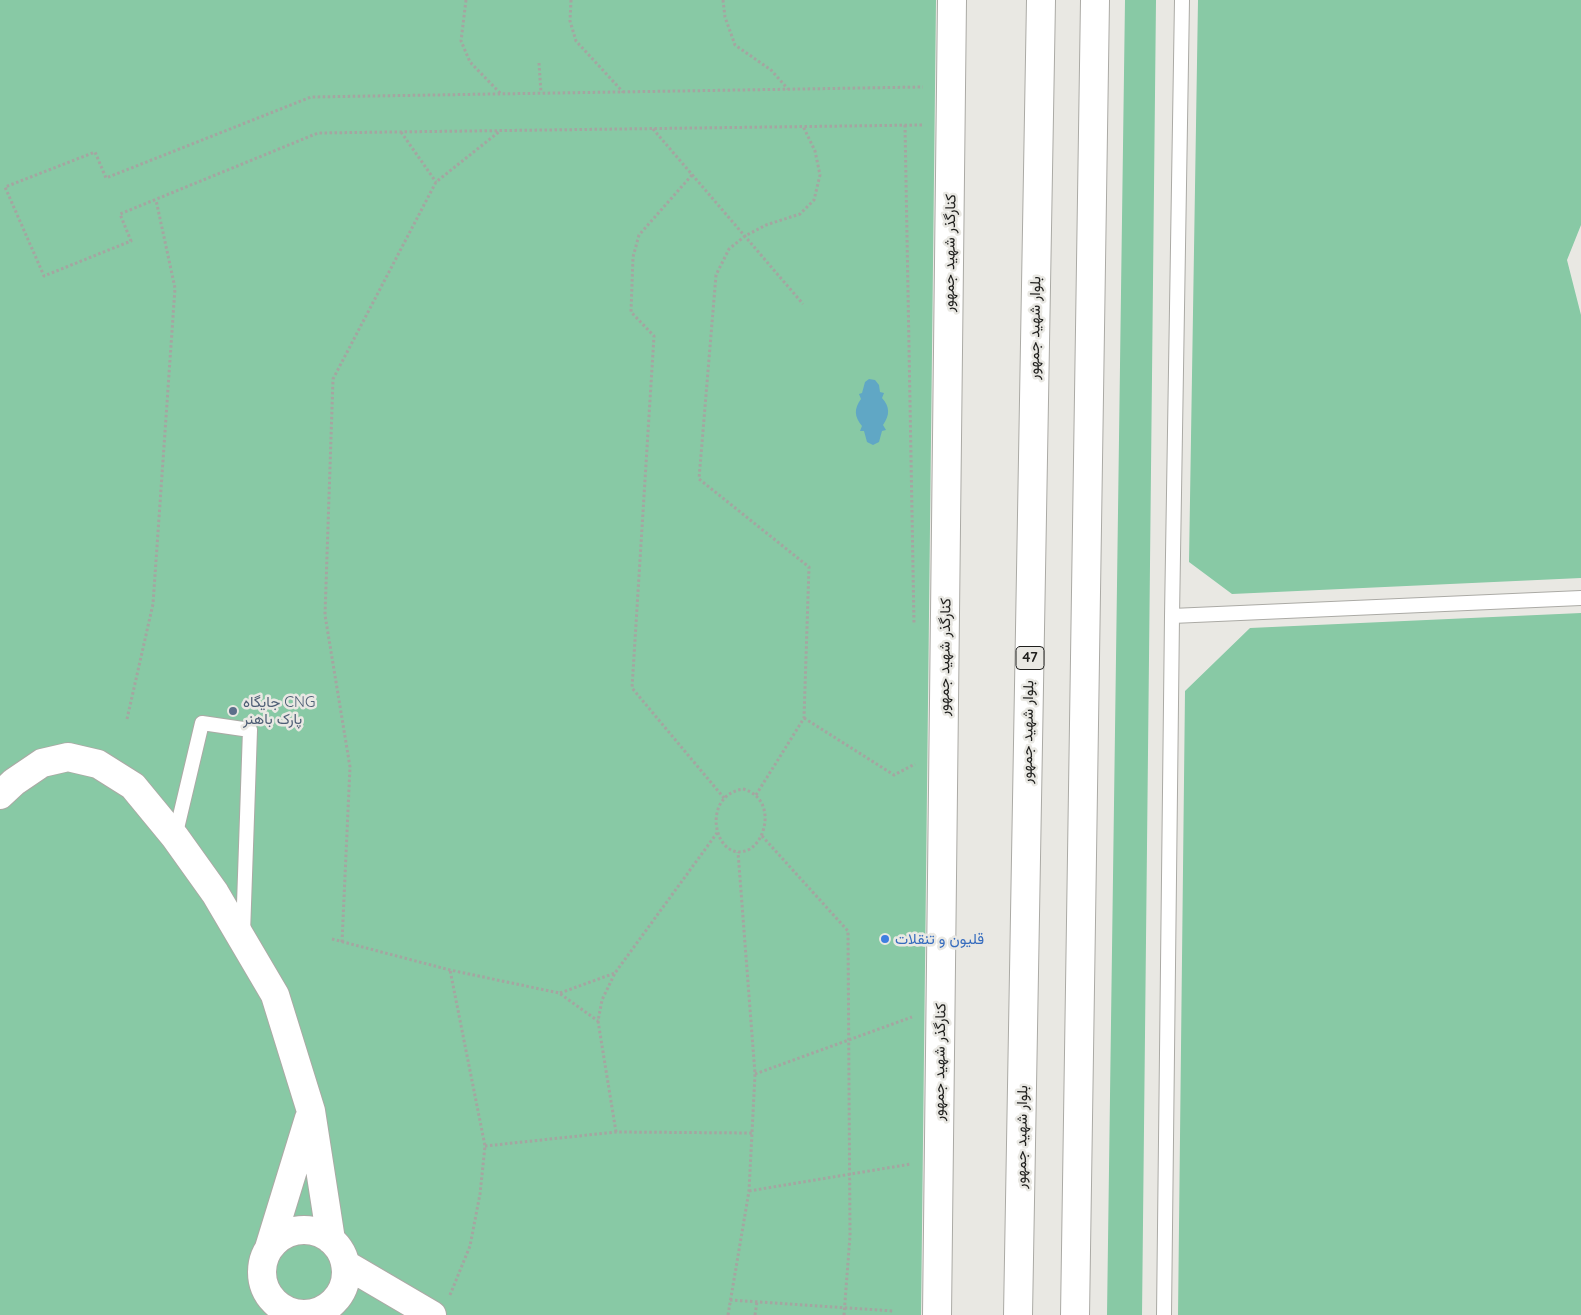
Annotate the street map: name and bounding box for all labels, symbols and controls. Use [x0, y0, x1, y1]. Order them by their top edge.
street label: کنارگذر شهید جمهور [940, 194, 960, 312]
street label: بلوار شهید جمهور [1025, 276, 1045, 380]
street label: کنارگذر شهید جمهور [935, 598, 955, 716]
road number: 47 [1016, 646, 1044, 670]
street label: بلوار شهید جمهور [1018, 680, 1038, 784]
place label: جایگاه CNG پارک باهنر [243, 693, 315, 728]
marker: جایگاه CNG پارک باهنر [227, 705, 239, 717]
place label: قلیون و تنقلات [895, 930, 984, 948]
marker: قلیون و تنقلات [879, 933, 891, 945]
street label: کنارگذر شهید جمهور [930, 1003, 950, 1121]
street label: بلوار شهید جمهور [1012, 1085, 1032, 1189]

